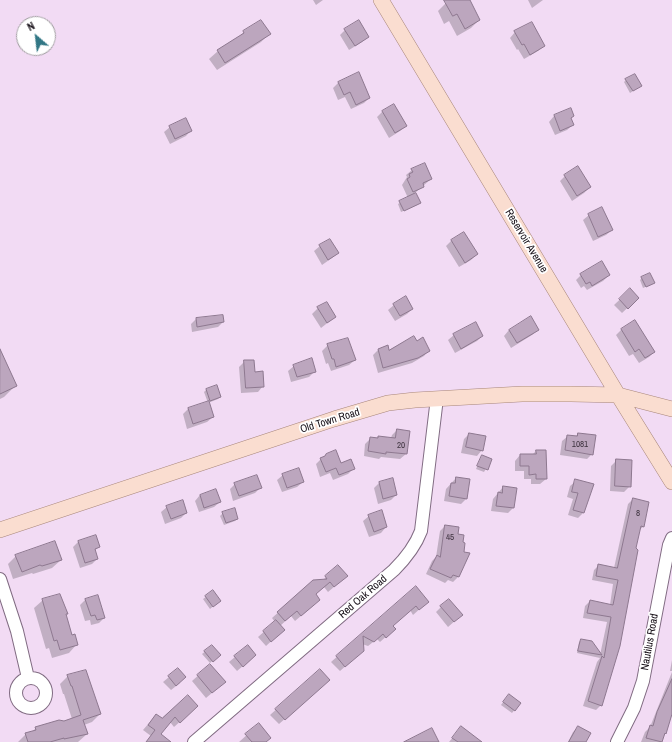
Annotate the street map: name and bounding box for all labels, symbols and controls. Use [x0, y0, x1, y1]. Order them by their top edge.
north arrow [16, 16, 56, 56]
text: N [25, 19, 37, 34]
street label: Reservoir Avenue [502, 207, 550, 275]
street label: Old Town Road [299, 406, 361, 436]
house number: 1081 [572, 440, 588, 450]
house number: 20 [397, 441, 405, 451]
house number: 8 [636, 509, 640, 519]
house number: 45 [446, 533, 454, 543]
street label: Red Oak Road [336, 572, 390, 622]
street label: Nautilus Road [639, 613, 661, 671]

